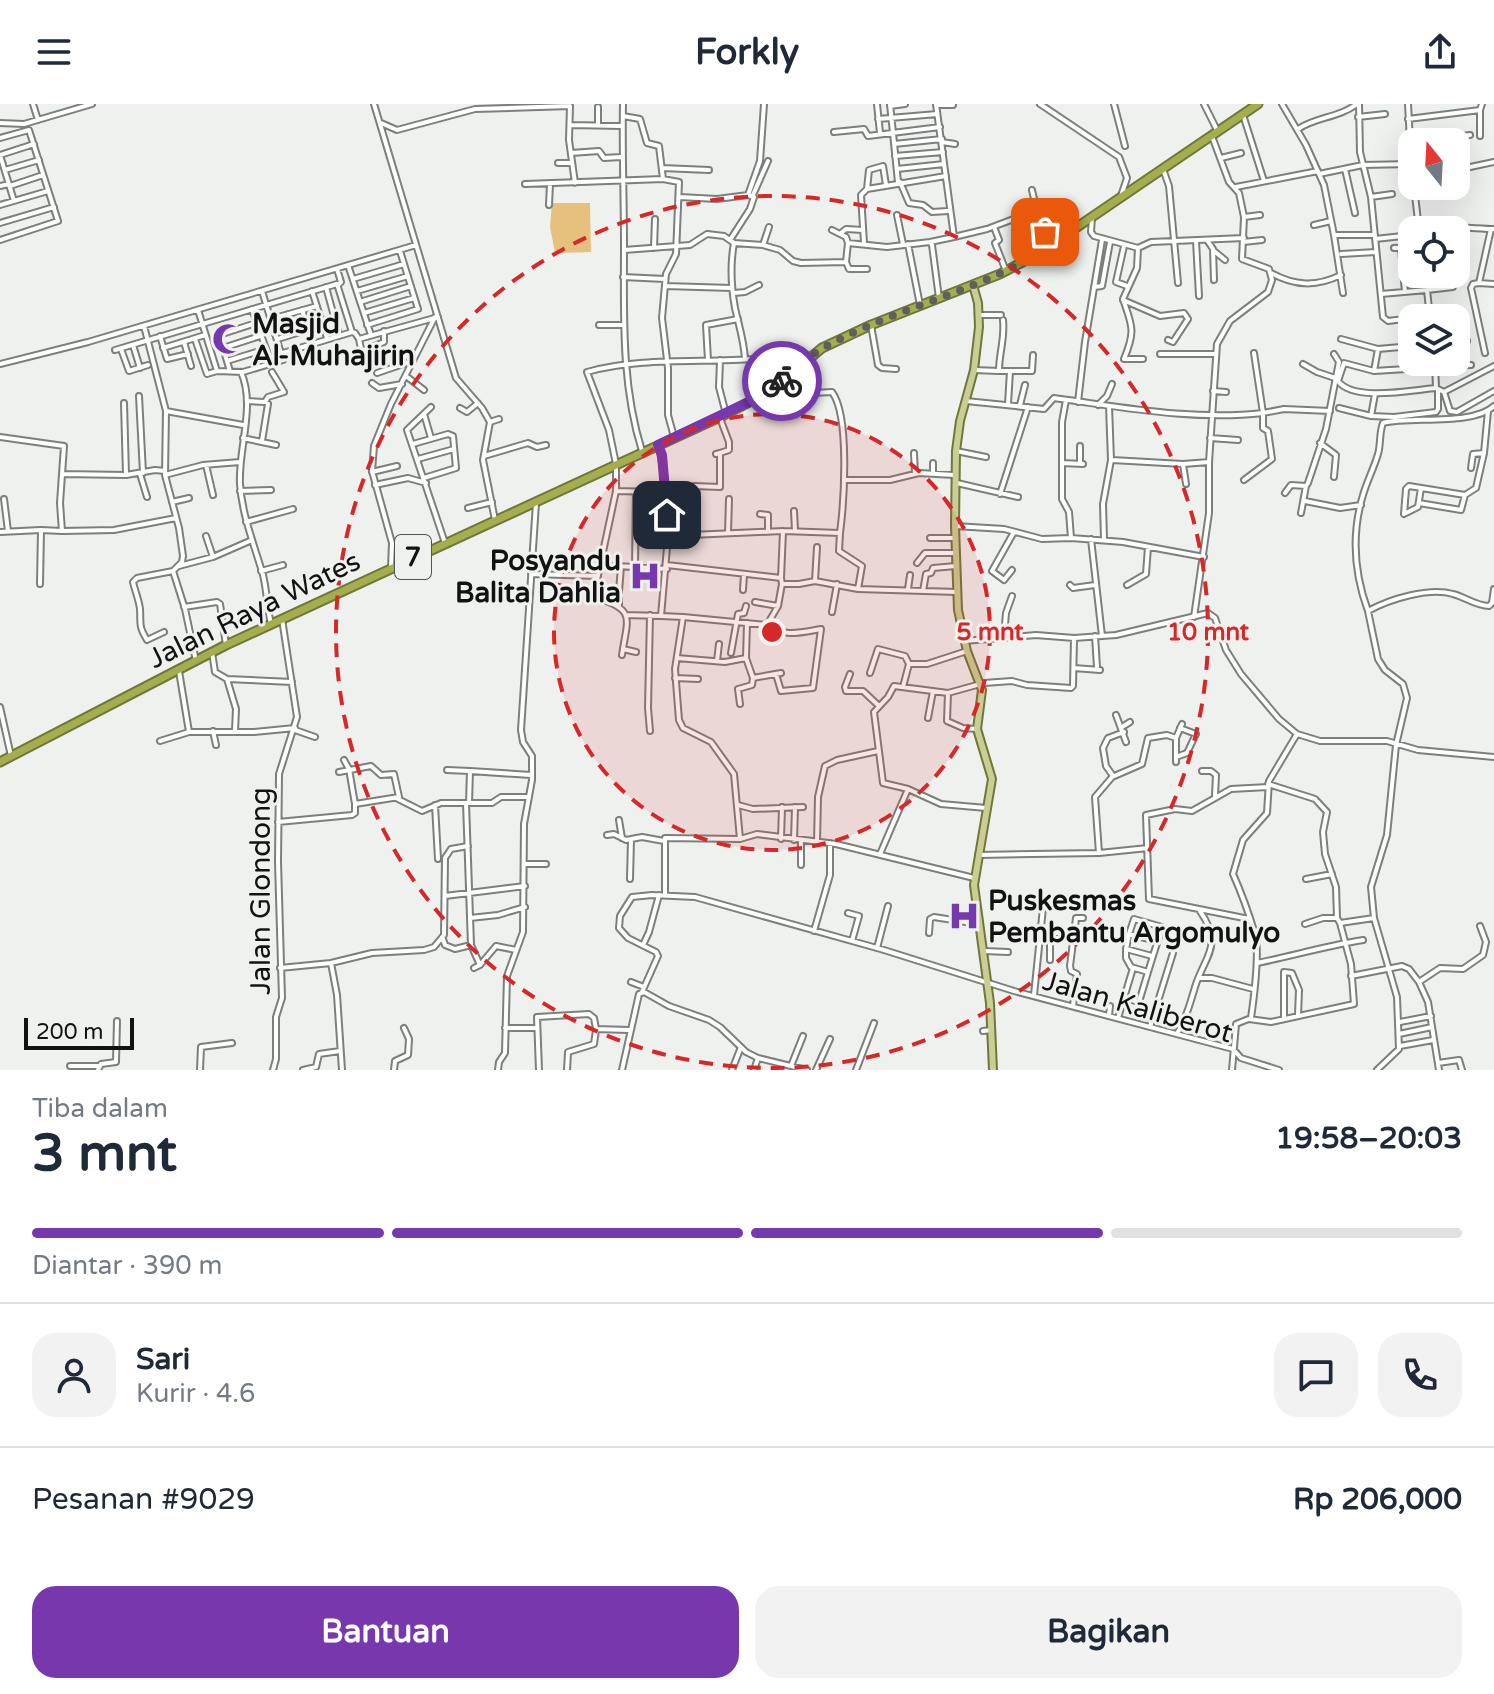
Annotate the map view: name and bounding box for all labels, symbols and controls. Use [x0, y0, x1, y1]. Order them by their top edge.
icon: menu [32, 30, 76, 74]
icon: share [1418, 30, 1462, 74]
text: Forkly [695, 31, 799, 74]
north arrow [1398, 128, 1470, 200]
map controls [1398, 128, 1470, 376]
pin [1011, 198, 1079, 266]
icon: bag [1023, 210, 1067, 254]
button: locate [1398, 216, 1470, 288]
button: layers [1398, 304, 1470, 376]
place label: Masjid Al-Muhajirin [252, 307, 415, 373]
mosque icon: Masjid Al-Muhajirin [211, 322, 245, 356]
courier [742, 341, 822, 421]
icon: bike [760, 359, 804, 403]
pin [633, 481, 701, 549]
icon: home [645, 493, 689, 537]
road number: 7 [395, 535, 431, 579]
street label: Jalan Raya Wates [143, 544, 366, 676]
place label: Posyandu Balita Dahlia [455, 544, 621, 610]
hospital icon: Posyandu Balita Dahlia [628, 559, 662, 593]
centre of rings [758, 618, 786, 646]
text: 5 mnt [957, 618, 1024, 647]
text: 10 mnt [1167, 618, 1250, 647]
street label: Jalan Glondong [244, 787, 278, 995]
place label: Puskesmas Pembantu Argomulyo [988, 884, 1280, 950]
hospital icon: Puskesmas Pembantu Argomulyo [947, 899, 981, 933]
street label: Jalan Kaliberot [1039, 964, 1237, 1050]
scale bar [24, 1014, 134, 1050]
text: 200 m [36, 1019, 103, 1045]
text: Tiba dalam [32, 1093, 168, 1124]
text: 19:58–20:03 [1275, 1120, 1462, 1157]
text: 3 mnt [32, 1122, 177, 1185]
text: Diantar · 390 m [32, 1250, 222, 1281]
button: person [32, 1333, 116, 1417]
button: chat [1274, 1333, 1358, 1417]
button: phone [1378, 1333, 1462, 1417]
text: Sari [136, 1341, 190, 1378]
text: Kurir · 4.6 [136, 1378, 255, 1409]
text: Pesanan #9029 [32, 1481, 255, 1518]
text: Rp 206,000 [1293, 1481, 1462, 1518]
button: Bantuan [32, 1586, 739, 1678]
button: Bagikan [755, 1586, 1462, 1678]

